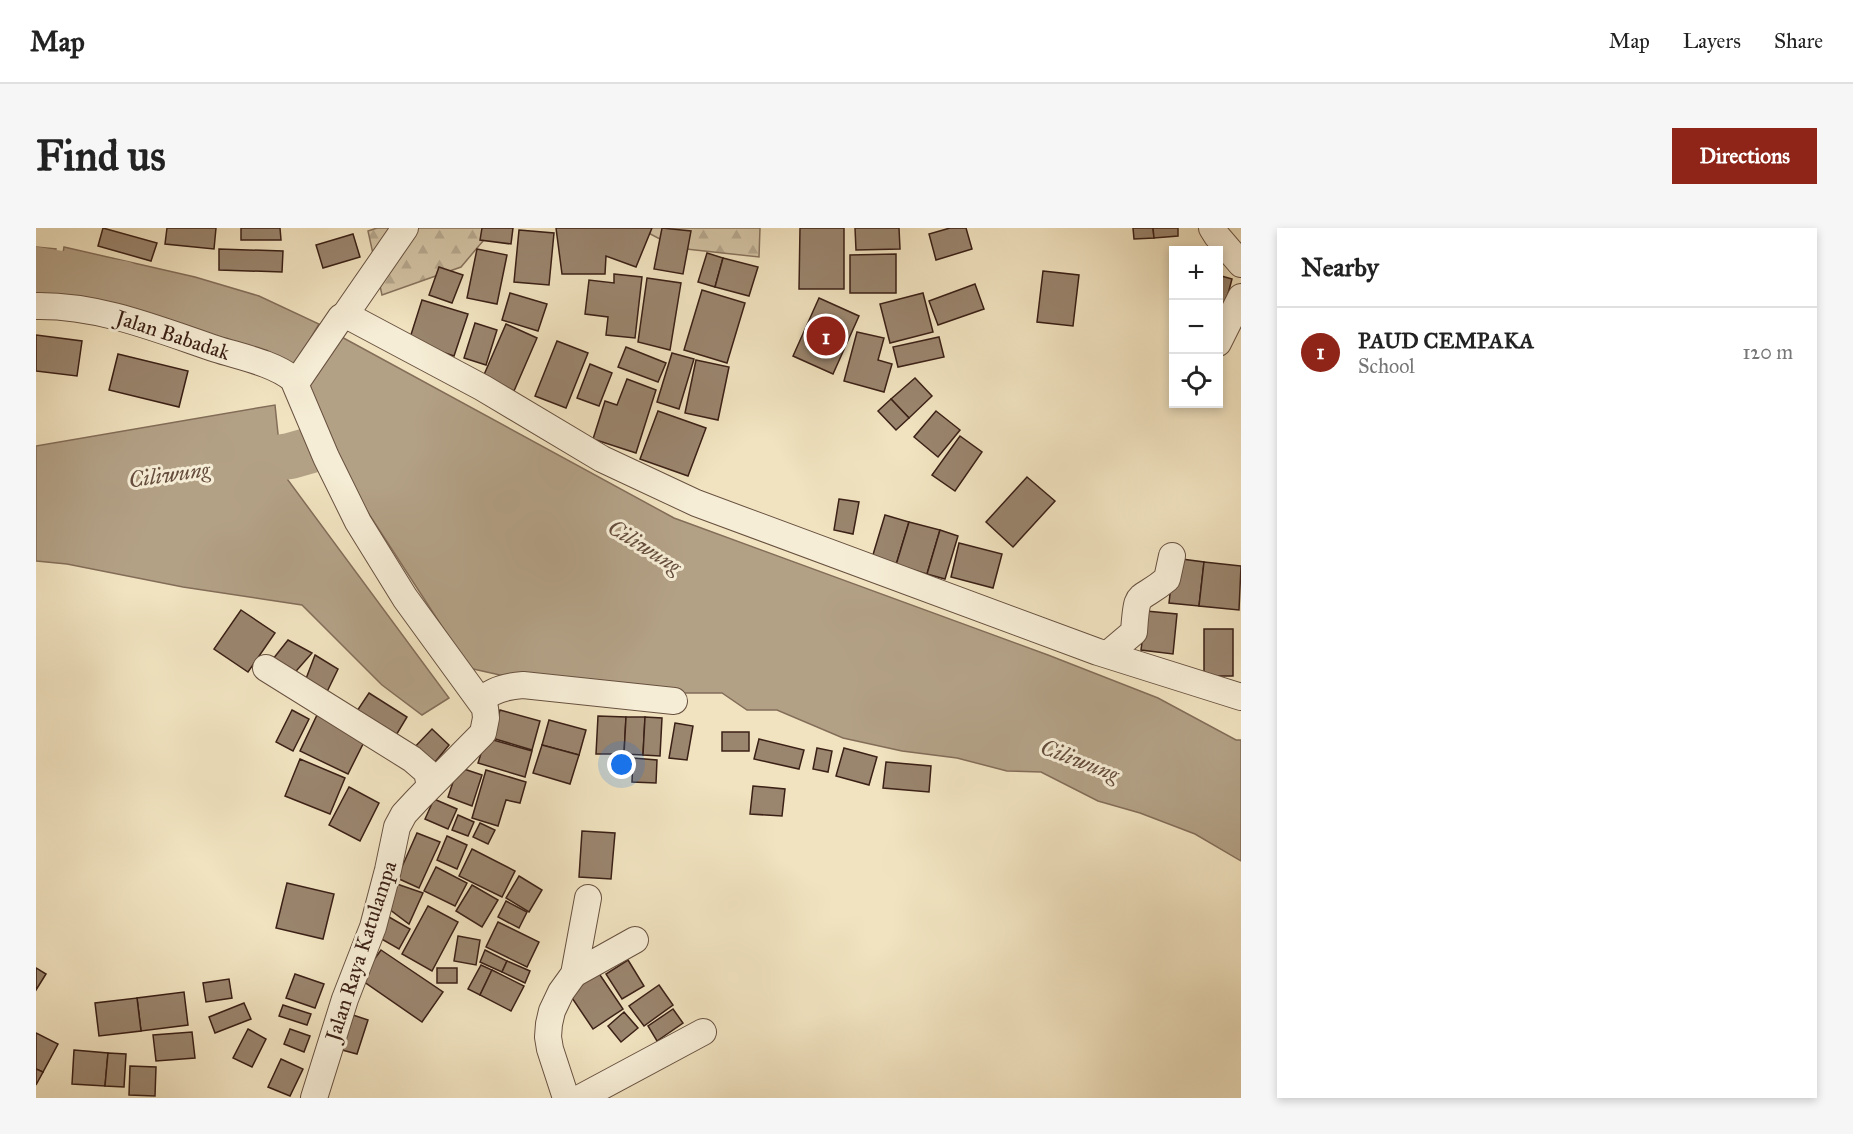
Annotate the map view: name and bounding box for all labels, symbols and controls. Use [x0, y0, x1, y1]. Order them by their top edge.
text: Map [30, 24, 85, 59]
text: Map [1609, 28, 1650, 54]
text: Layers [1683, 28, 1741, 54]
text: Share [1774, 28, 1823, 54]
button: Directions [1672, 128, 1817, 184]
text: Find us [36, 130, 166, 182]
map controls [1169, 246, 1223, 408]
button: + [1169, 246, 1223, 300]
text: Nearby [1301, 251, 1379, 283]
button: − [1169, 300, 1223, 354]
street label: Jalan Babadak [111, 304, 233, 366]
pin: 1 [806, 314, 846, 358]
text: PAUD CEMPAKA [1358, 327, 1534, 354]
text: 1 [1317, 340, 1324, 364]
text: 120 m [1742, 340, 1793, 364]
button: locate [1169, 354, 1223, 408]
text: School [1358, 354, 1415, 378]
water label: Ciliwung [127, 455, 213, 494]
water label: Ciliwung [603, 513, 688, 580]
water label: Ciliwung [1037, 733, 1124, 788]
your location [607, 750, 636, 779]
street label: Jalan Raya Katulampa [319, 858, 402, 1046]

